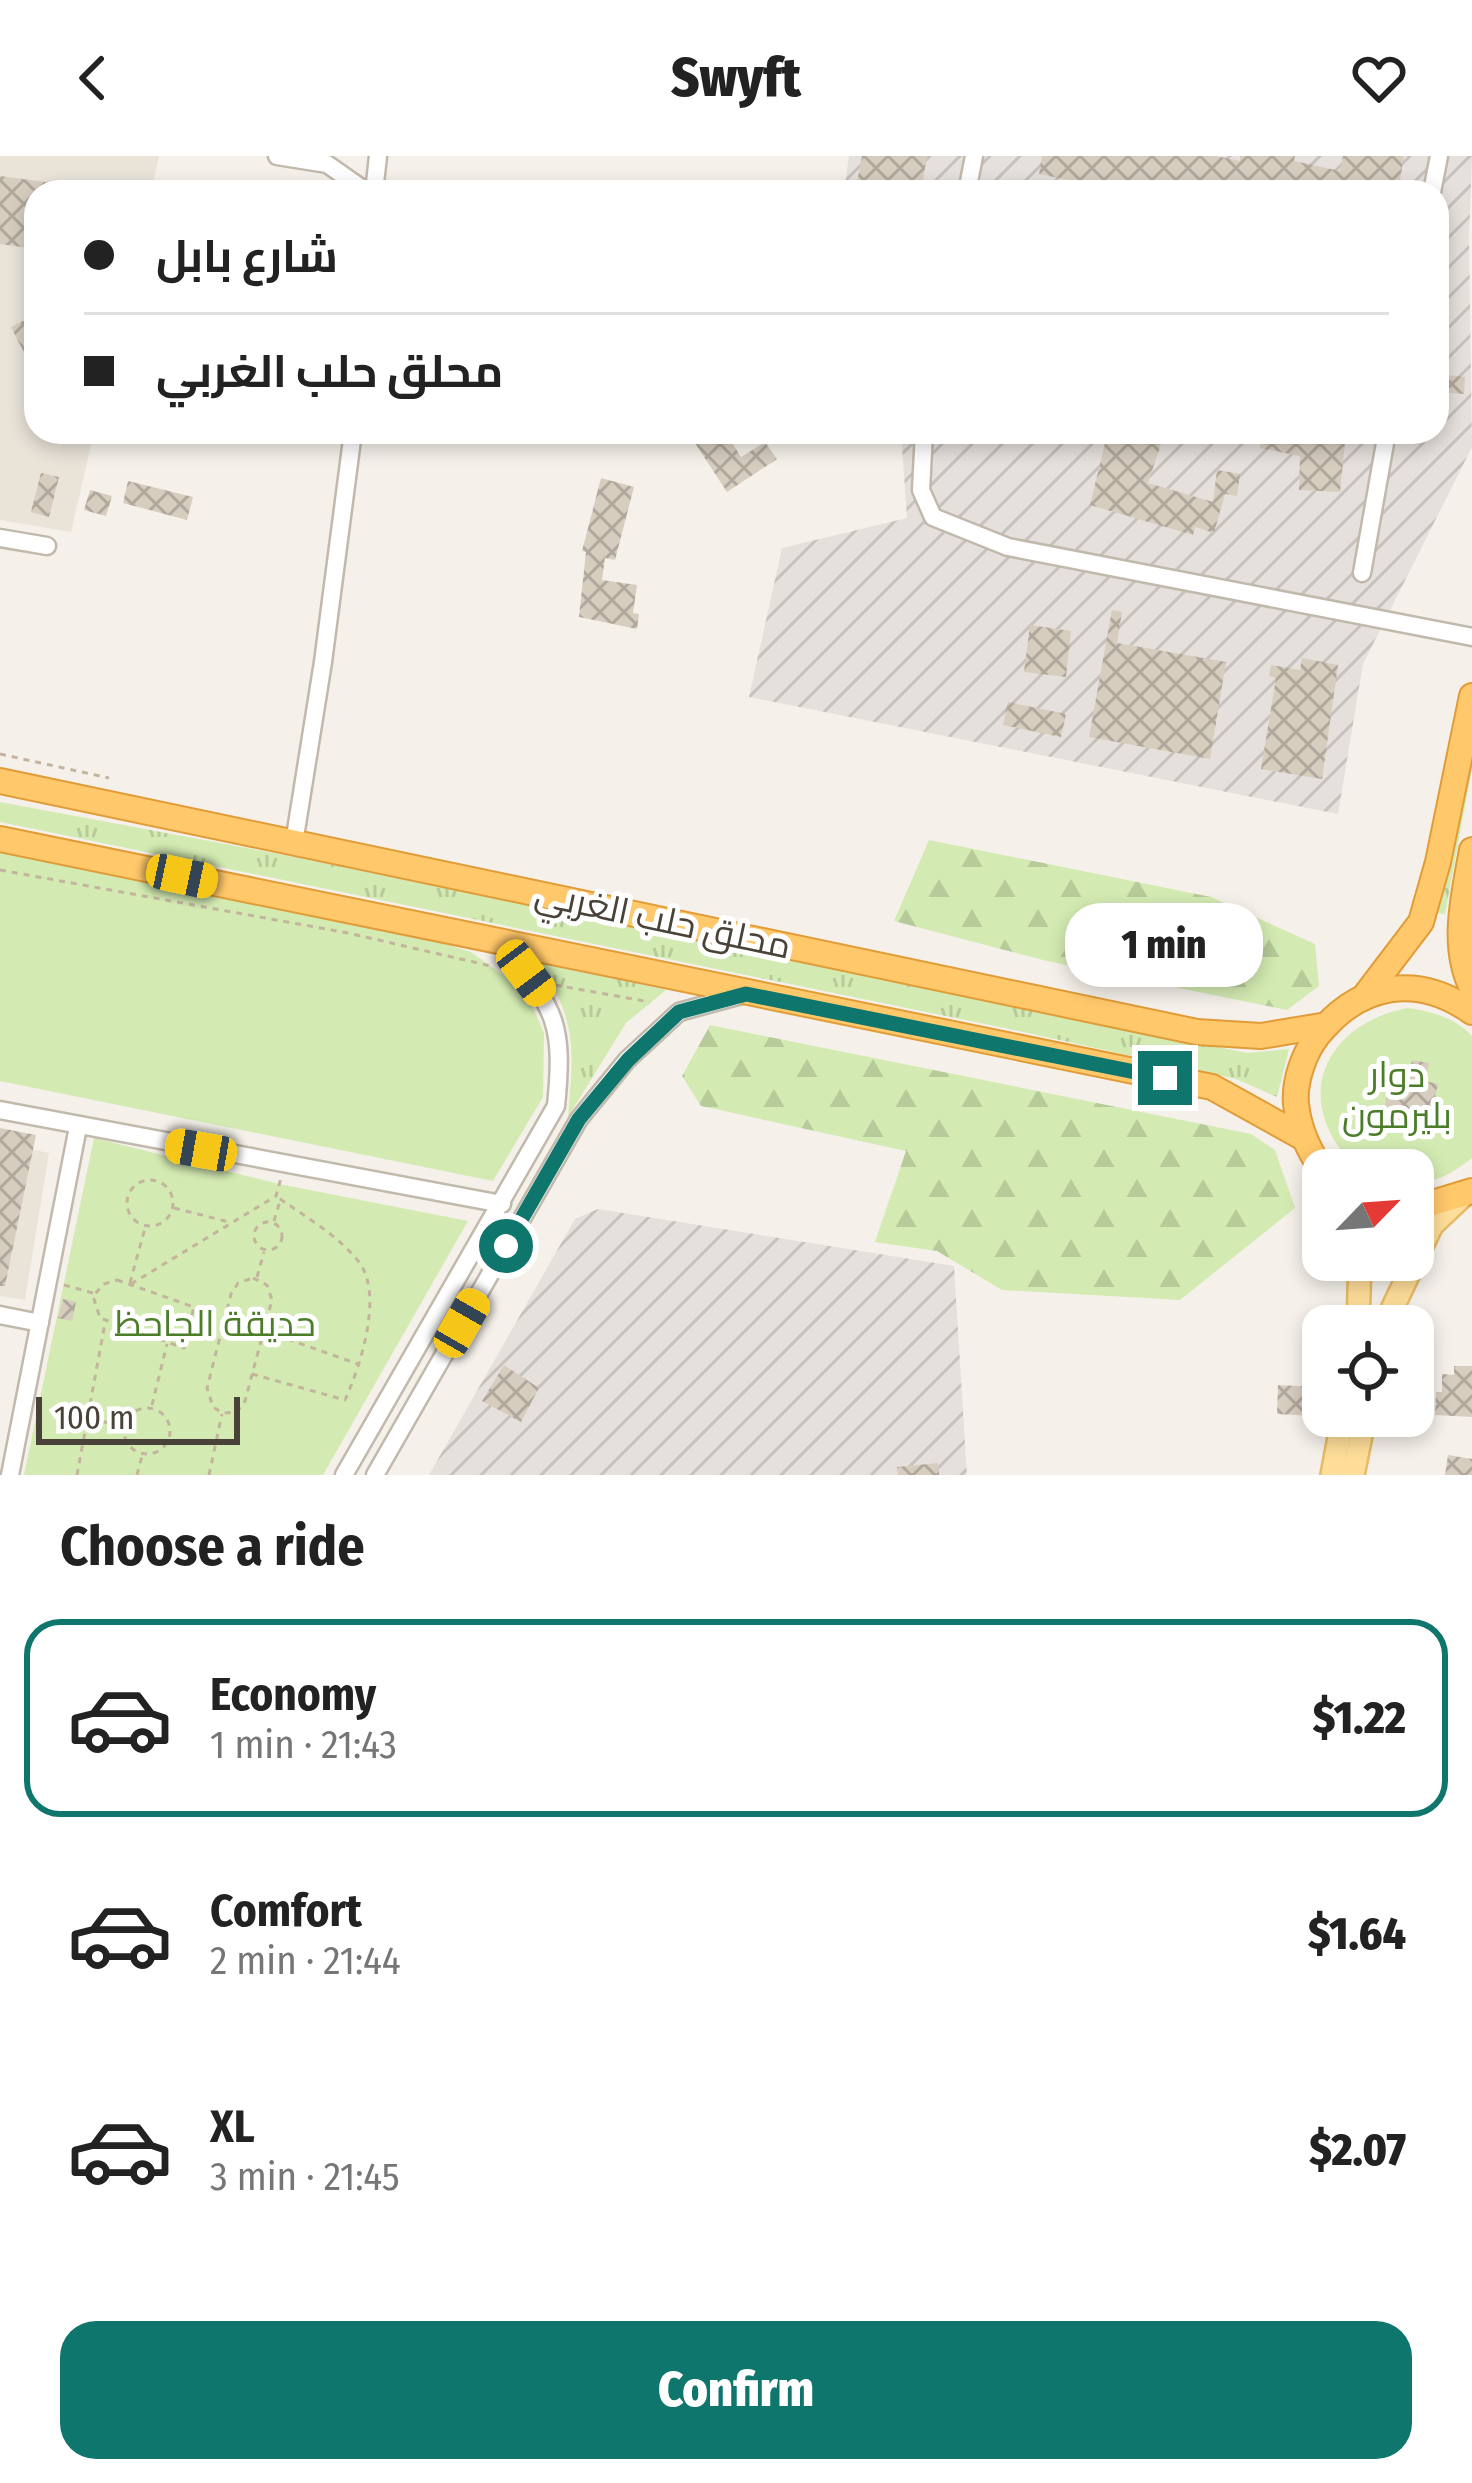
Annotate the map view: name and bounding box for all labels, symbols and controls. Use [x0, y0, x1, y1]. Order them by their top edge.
icon: back [60, 45, 126, 111]
icon: heart [1346, 45, 1412, 111]
text: Swyft [671, 46, 801, 110]
text: شارع بابل [156, 230, 338, 284]
text: محلق حلب الغربي [156, 345, 503, 399]
car [143, 851, 221, 901]
street label: محلق حلب الغربي [530, 871, 795, 974]
callout: 1 min [1066, 904, 1264, 988]
text: 1 min [1122, 922, 1206, 968]
car [490, 933, 562, 1013]
route end [1138, 1051, 1192, 1105]
park label: دوار بليرمون [1342, 1053, 1452, 1138]
car [162, 1126, 240, 1174]
north arrow [1302, 1149, 1434, 1281]
map controls [1302, 1149, 1434, 1437]
route start [479, 1219, 533, 1273]
car [428, 1283, 496, 1363]
park label: حديقة الجاحظ [114, 1302, 316, 1346]
button: locate [1302, 1305, 1434, 1437]
scale bar [36, 1391, 240, 1444]
text: 100 m [54, 1398, 134, 1438]
text: Choose a ride [60, 1515, 365, 1579]
icon: car [66, 1664, 174, 1772]
text: Economy [210, 1668, 376, 1722]
text: $1.22 [1313, 1691, 1406, 1745]
text: 1 min · 21:43 [210, 1722, 397, 1768]
icon: car [66, 1880, 174, 1988]
text: Comfort [210, 1884, 362, 1938]
text: $1.64 [1308, 1907, 1406, 1961]
text: 2 min · 21:44 [210, 1938, 401, 1984]
icon: car [66, 2096, 174, 2204]
text: XL [210, 2100, 255, 2154]
text: $2.07 [1309, 2123, 1406, 2177]
text: 3 min · 21:45 [210, 2154, 400, 2200]
button: Confirm [60, 2321, 1412, 2459]

